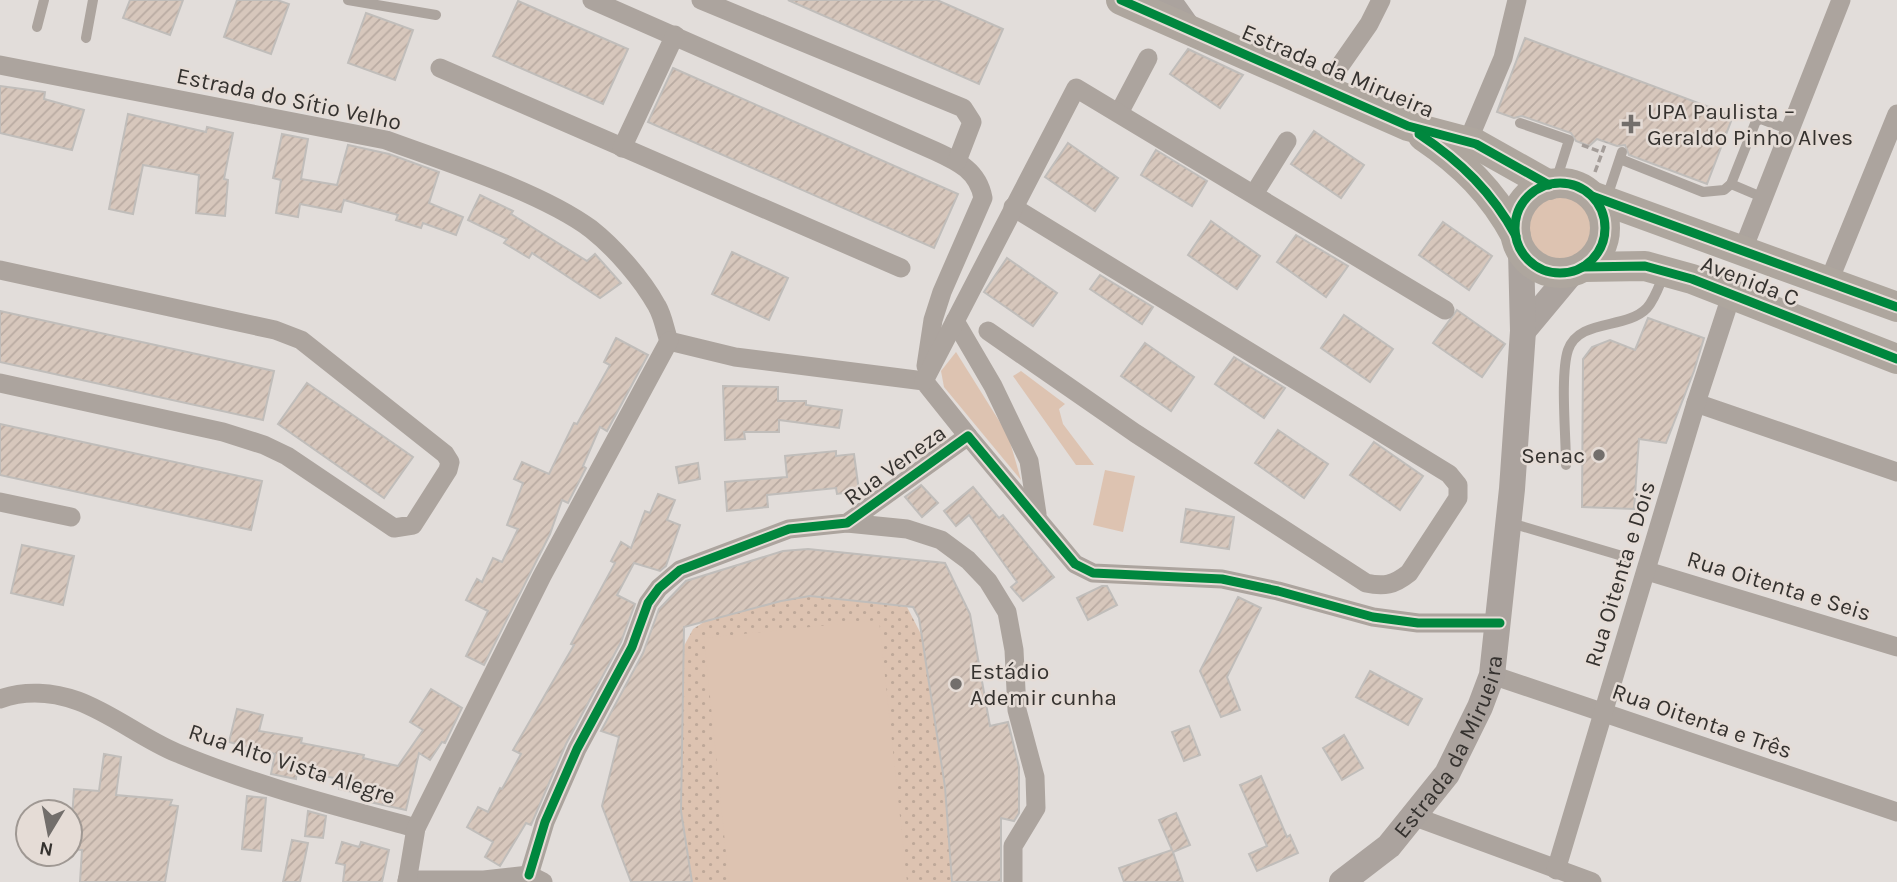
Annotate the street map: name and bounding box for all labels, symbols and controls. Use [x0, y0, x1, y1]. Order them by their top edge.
street label: Estrada da Mirueira [1238, 18, 1438, 124]
street label: Estrada do Sítio Velho [174, 62, 404, 136]
place label: UPA Paulista – Geraldo Pinho Alves [1647, 98, 1853, 151]
marker: UPA Paulista – Geraldo Pinho Alves [1621, 114, 1641, 134]
street label: Avenida C [1697, 250, 1803, 312]
street label: Rua Veneza [839, 419, 951, 511]
place label: Senac [1521, 442, 1585, 469]
marker: Senac [1591, 447, 1607, 463]
street label: Rua Oitenta e Dois [1579, 478, 1661, 670]
street label: Rua Oitenta e Seis [1684, 545, 1874, 627]
street label: Estrada da Mirueira [1388, 654, 1508, 843]
place label: Estádio Ademir cunha [970, 658, 1117, 711]
marker: Estádio Ademir cunha [948, 676, 964, 692]
street label: Rua Oitenta e Três [1609, 678, 1795, 764]
street label: Rua Alto Vista Alegre [185, 718, 399, 810]
north arrow [14, 798, 84, 868]
text: N [38, 837, 55, 861]

